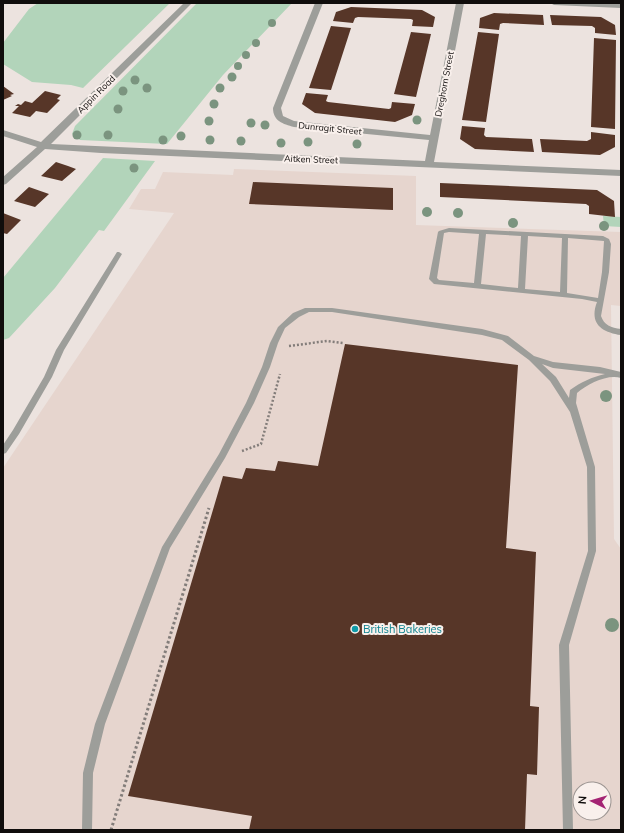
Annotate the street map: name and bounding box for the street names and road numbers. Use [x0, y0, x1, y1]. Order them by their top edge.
street label: Dreghorn Street [432, 50, 456, 118]
street label: Appin Road [75, 73, 117, 115]
street label: Dunragit Street [298, 119, 362, 137]
street label: Aitken Street [284, 153, 338, 165]

